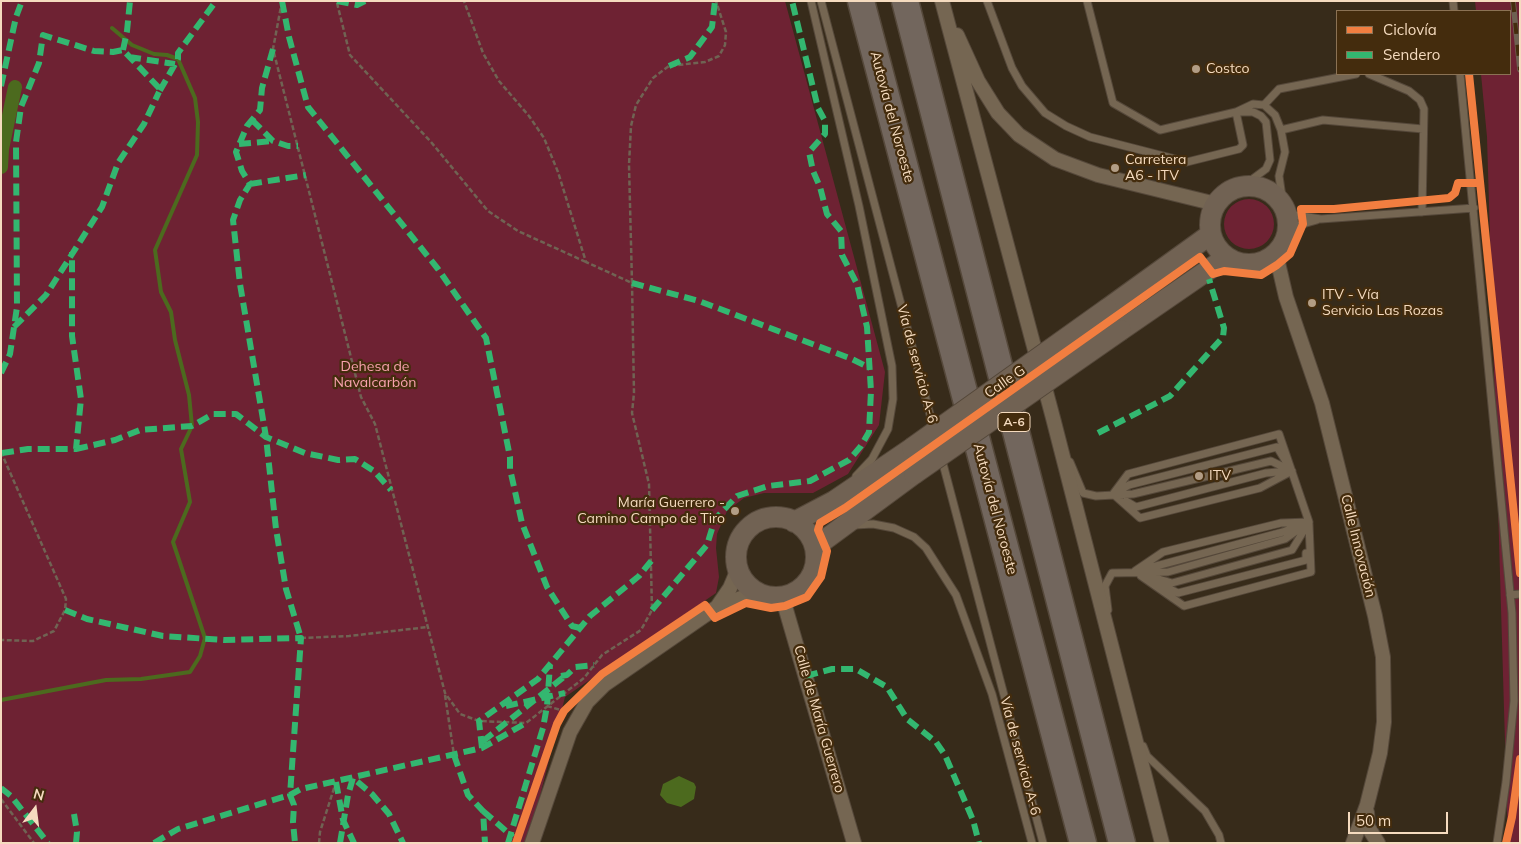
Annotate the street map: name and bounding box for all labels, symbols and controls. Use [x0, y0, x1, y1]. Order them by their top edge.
legend [1336, 10, 1511, 75]
text: Ciclovía [1383, 20, 1437, 39]
text: Sendero [1383, 45, 1440, 64]
street label: Autovía del Noroeste [866, 49, 918, 185]
place label: Costco [1206, 61, 1250, 77]
marker: Costco [1190, 63, 1202, 75]
place label: Carretera A6 - ITV [1125, 152, 1186, 184]
marker: Carretera A6 - ITV [1109, 162, 1121, 174]
place label: ITV - Vía Servicio Las Rozas [1322, 287, 1443, 320]
marker: ITV - Vía Servicio Las Rozas [1306, 297, 1318, 309]
street label: Vía de servicio A-6 [893, 303, 941, 425]
park label: Dehesa de Navalcarbón [334, 359, 416, 392]
street label: Calle G [981, 362, 1029, 402]
road number: A-6 [998, 412, 1030, 432]
street label: Autovía del Noroeste [969, 441, 1021, 577]
place label: ITV [1209, 468, 1231, 484]
marker: ITV [1193, 470, 1205, 482]
street label: Calle Innovación [1337, 493, 1379, 599]
place label: María Guerrero - Camino Campo de Tiro [577, 495, 725, 528]
marker: María Guerrero - Camino Campo de Tiro [729, 505, 741, 517]
street label: Calle de María Guerrero [790, 643, 848, 795]
street label: Vía de servicio A-6 [996, 695, 1044, 817]
north arrow [10, 784, 60, 834]
text: N [31, 784, 46, 805]
scale bar [1351, 802, 1451, 834]
text: 50 m [1356, 811, 1391, 830]

